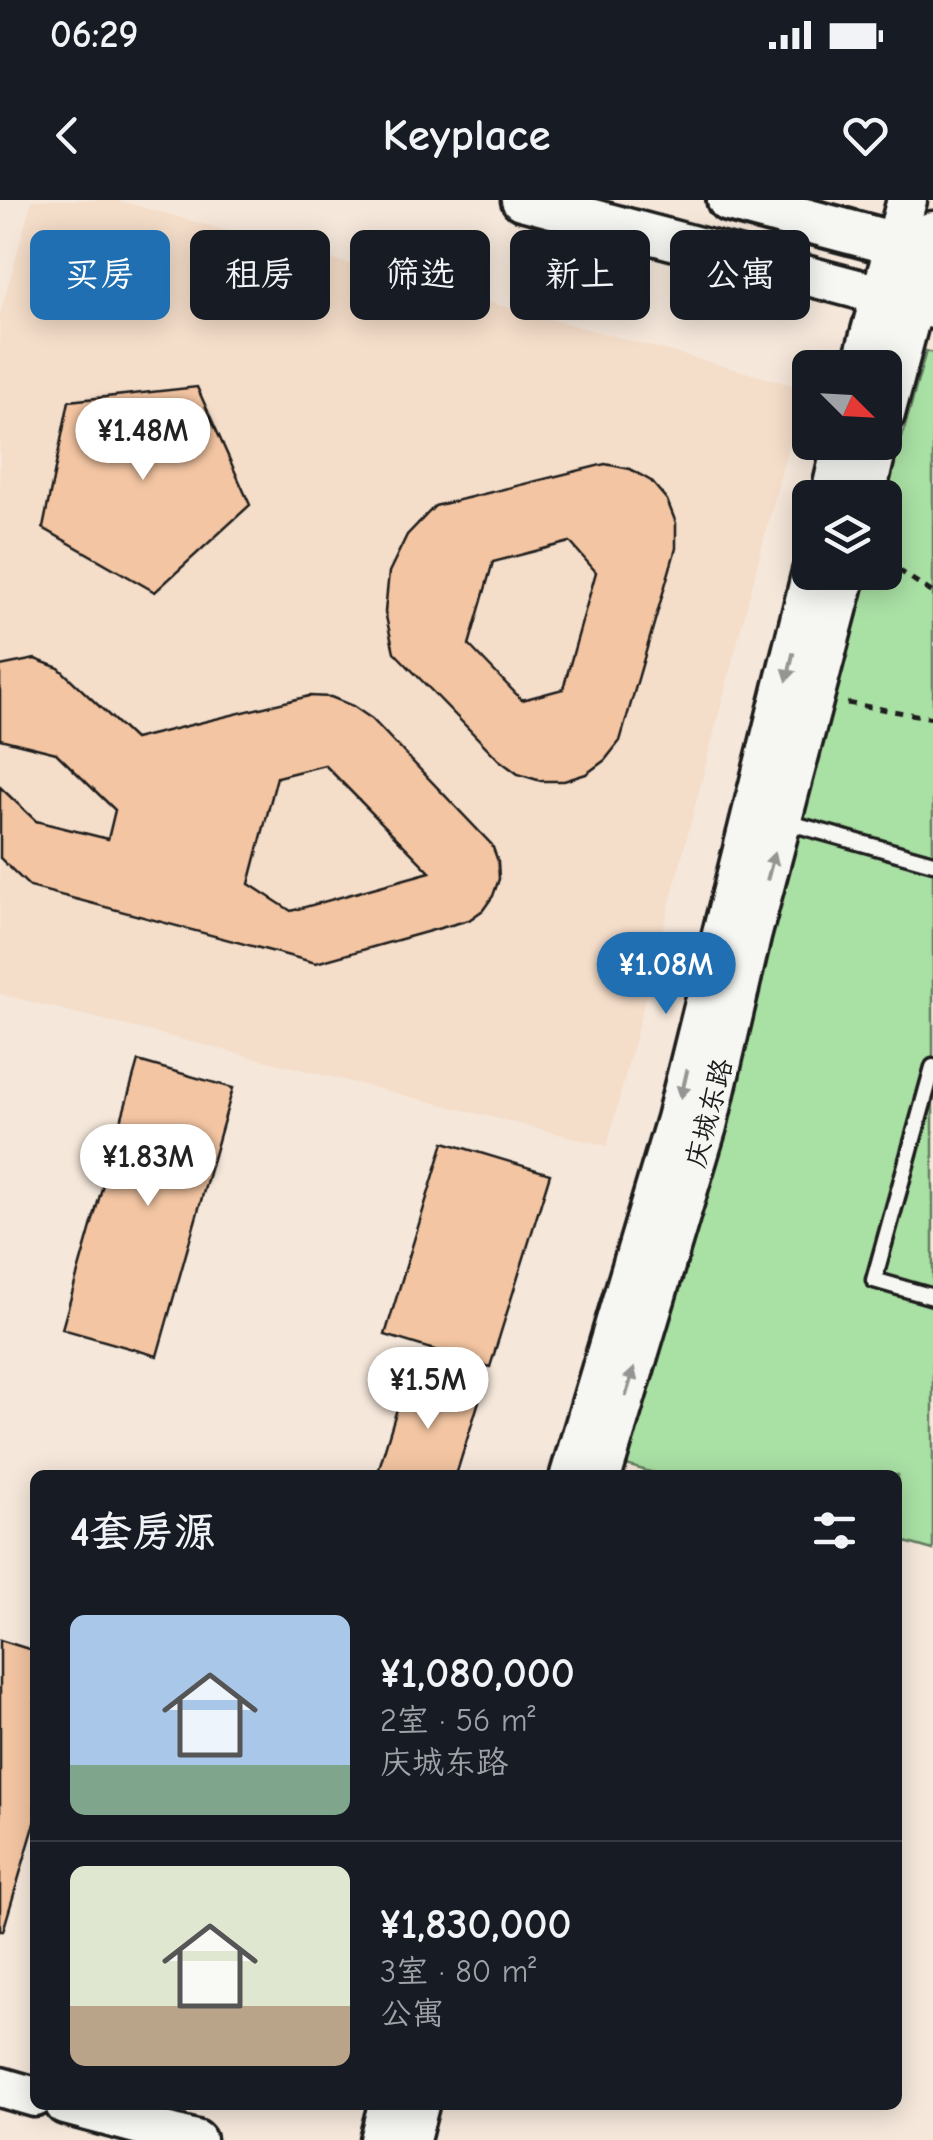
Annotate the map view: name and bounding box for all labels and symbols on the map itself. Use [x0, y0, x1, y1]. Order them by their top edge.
north arrow [792, 350, 902, 460]
pin: ¥1.48M [62, 398, 224, 483]
one-way arrow [782, 652, 797, 683]
one-way arrow [763, 850, 779, 881]
pin: ¥1.08M [585, 932, 747, 1017]
street label: 庆城东路 [679, 1055, 739, 1171]
one-way arrow [676, 1069, 691, 1100]
pin: ¥1.83M [67, 1124, 229, 1209]
pin: ¥1.5M [358, 1347, 498, 1432]
one-way arrow [623, 1366, 638, 1396]

